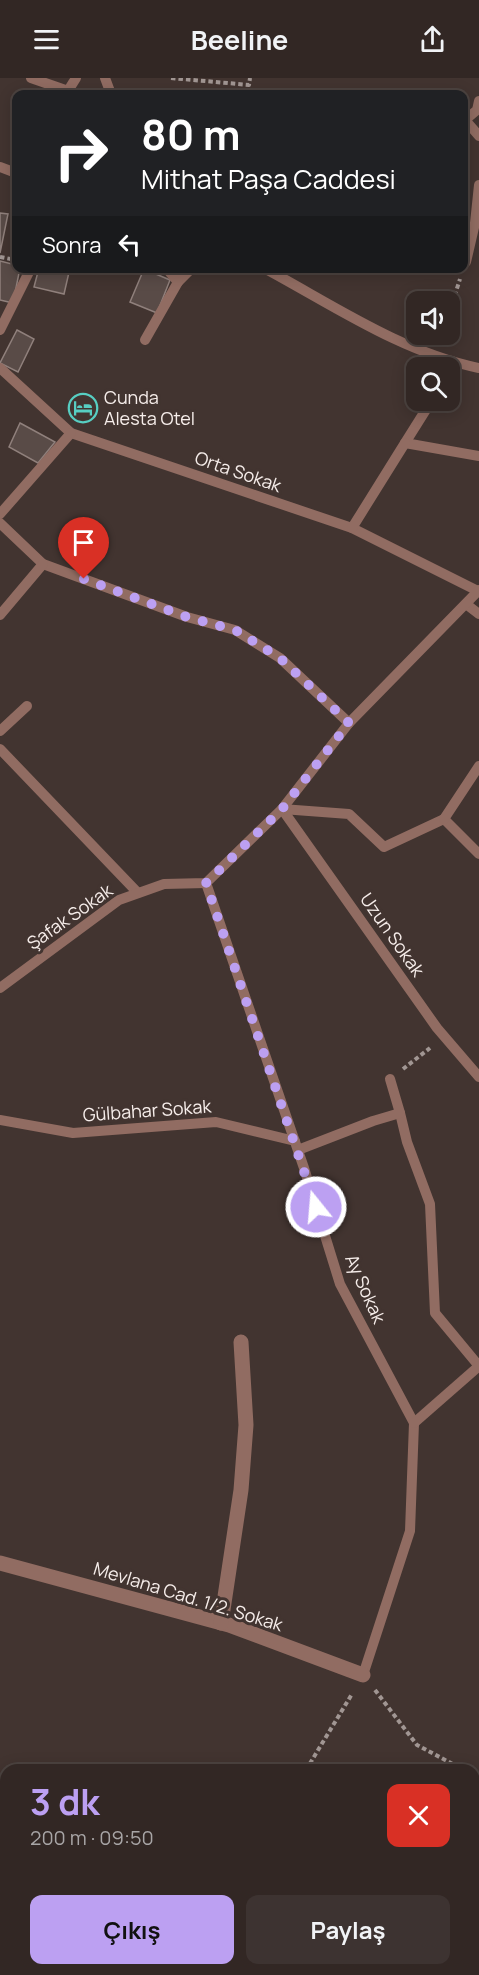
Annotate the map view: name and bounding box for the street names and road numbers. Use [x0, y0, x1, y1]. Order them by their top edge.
street label: Orta Sokak [192, 445, 286, 497]
street label: Şafak Sokak [22, 877, 118, 955]
street label: Uzun Sokak [355, 888, 431, 982]
street label: Gülbahar Sokak [82, 1093, 213, 1126]
street label: Ay Sokak [340, 1250, 392, 1328]
street label: Mevlana Cad. 1/2. Sokak [91, 1556, 287, 1637]

